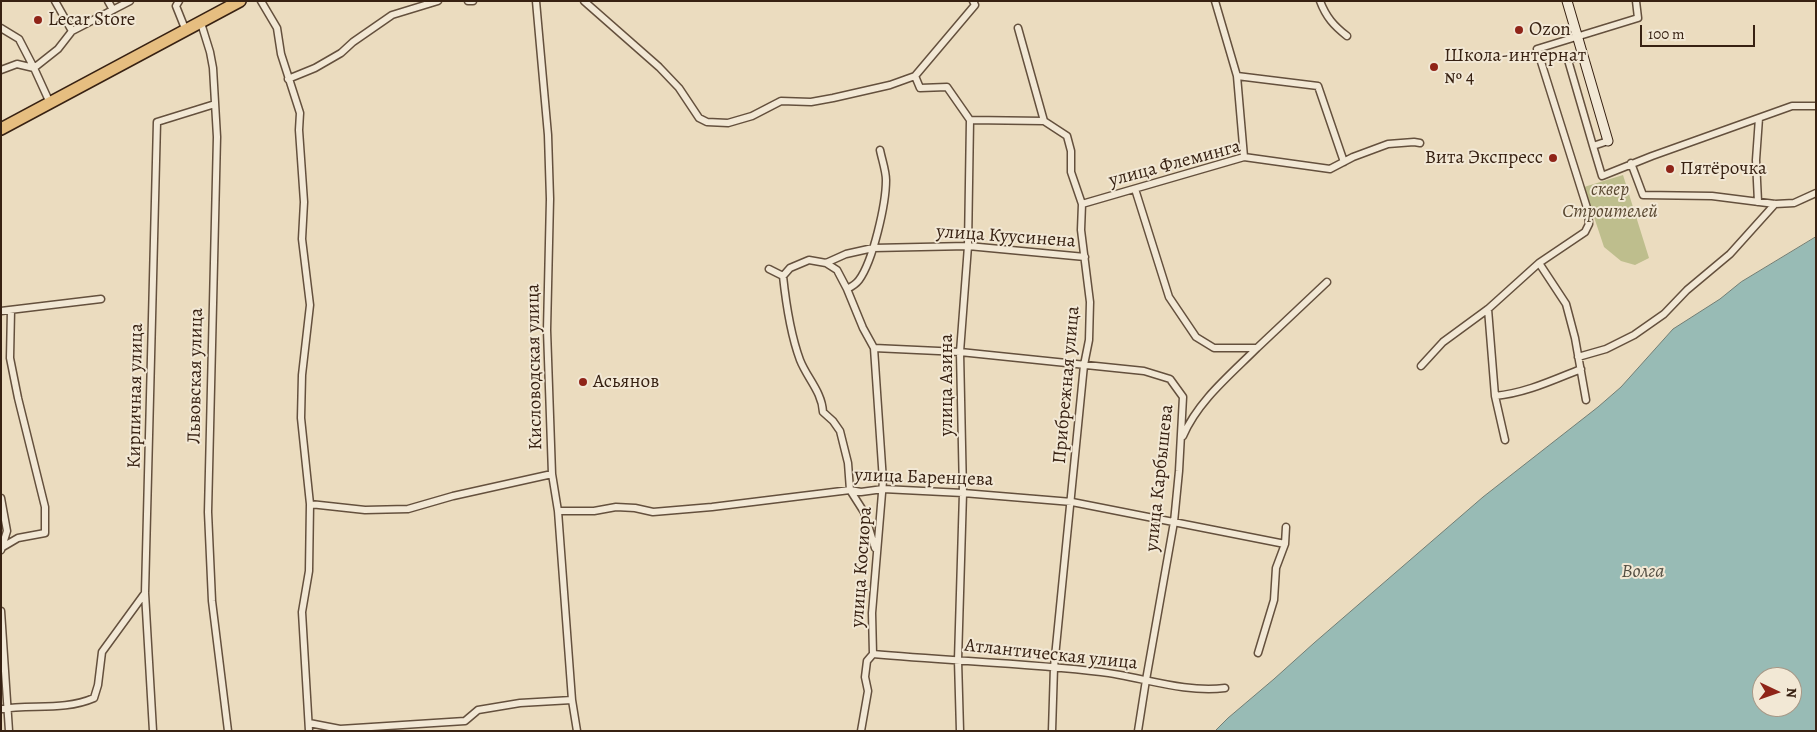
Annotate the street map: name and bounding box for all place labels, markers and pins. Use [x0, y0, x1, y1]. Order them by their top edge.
place label: Lecar Store [48, 9, 135, 31]
marker: Lecar Store [32, 14, 44, 26]
place label: Ozon [1529, 19, 1571, 41]
marker: Ozon [1513, 24, 1525, 36]
place label: Школа-интернат № 4 [1444, 45, 1586, 89]
marker: Школа-интернат № 4 [1428, 61, 1440, 73]
place label: Вита Экспресс [1425, 147, 1543, 169]
marker: Вита Экспресс [1547, 152, 1559, 164]
place label: Пятёрочка [1680, 158, 1767, 180]
marker: Пятёрочка [1664, 163, 1676, 175]
place label: Асьянов [593, 371, 659, 393]
marker: Асьянов [577, 376, 589, 388]

